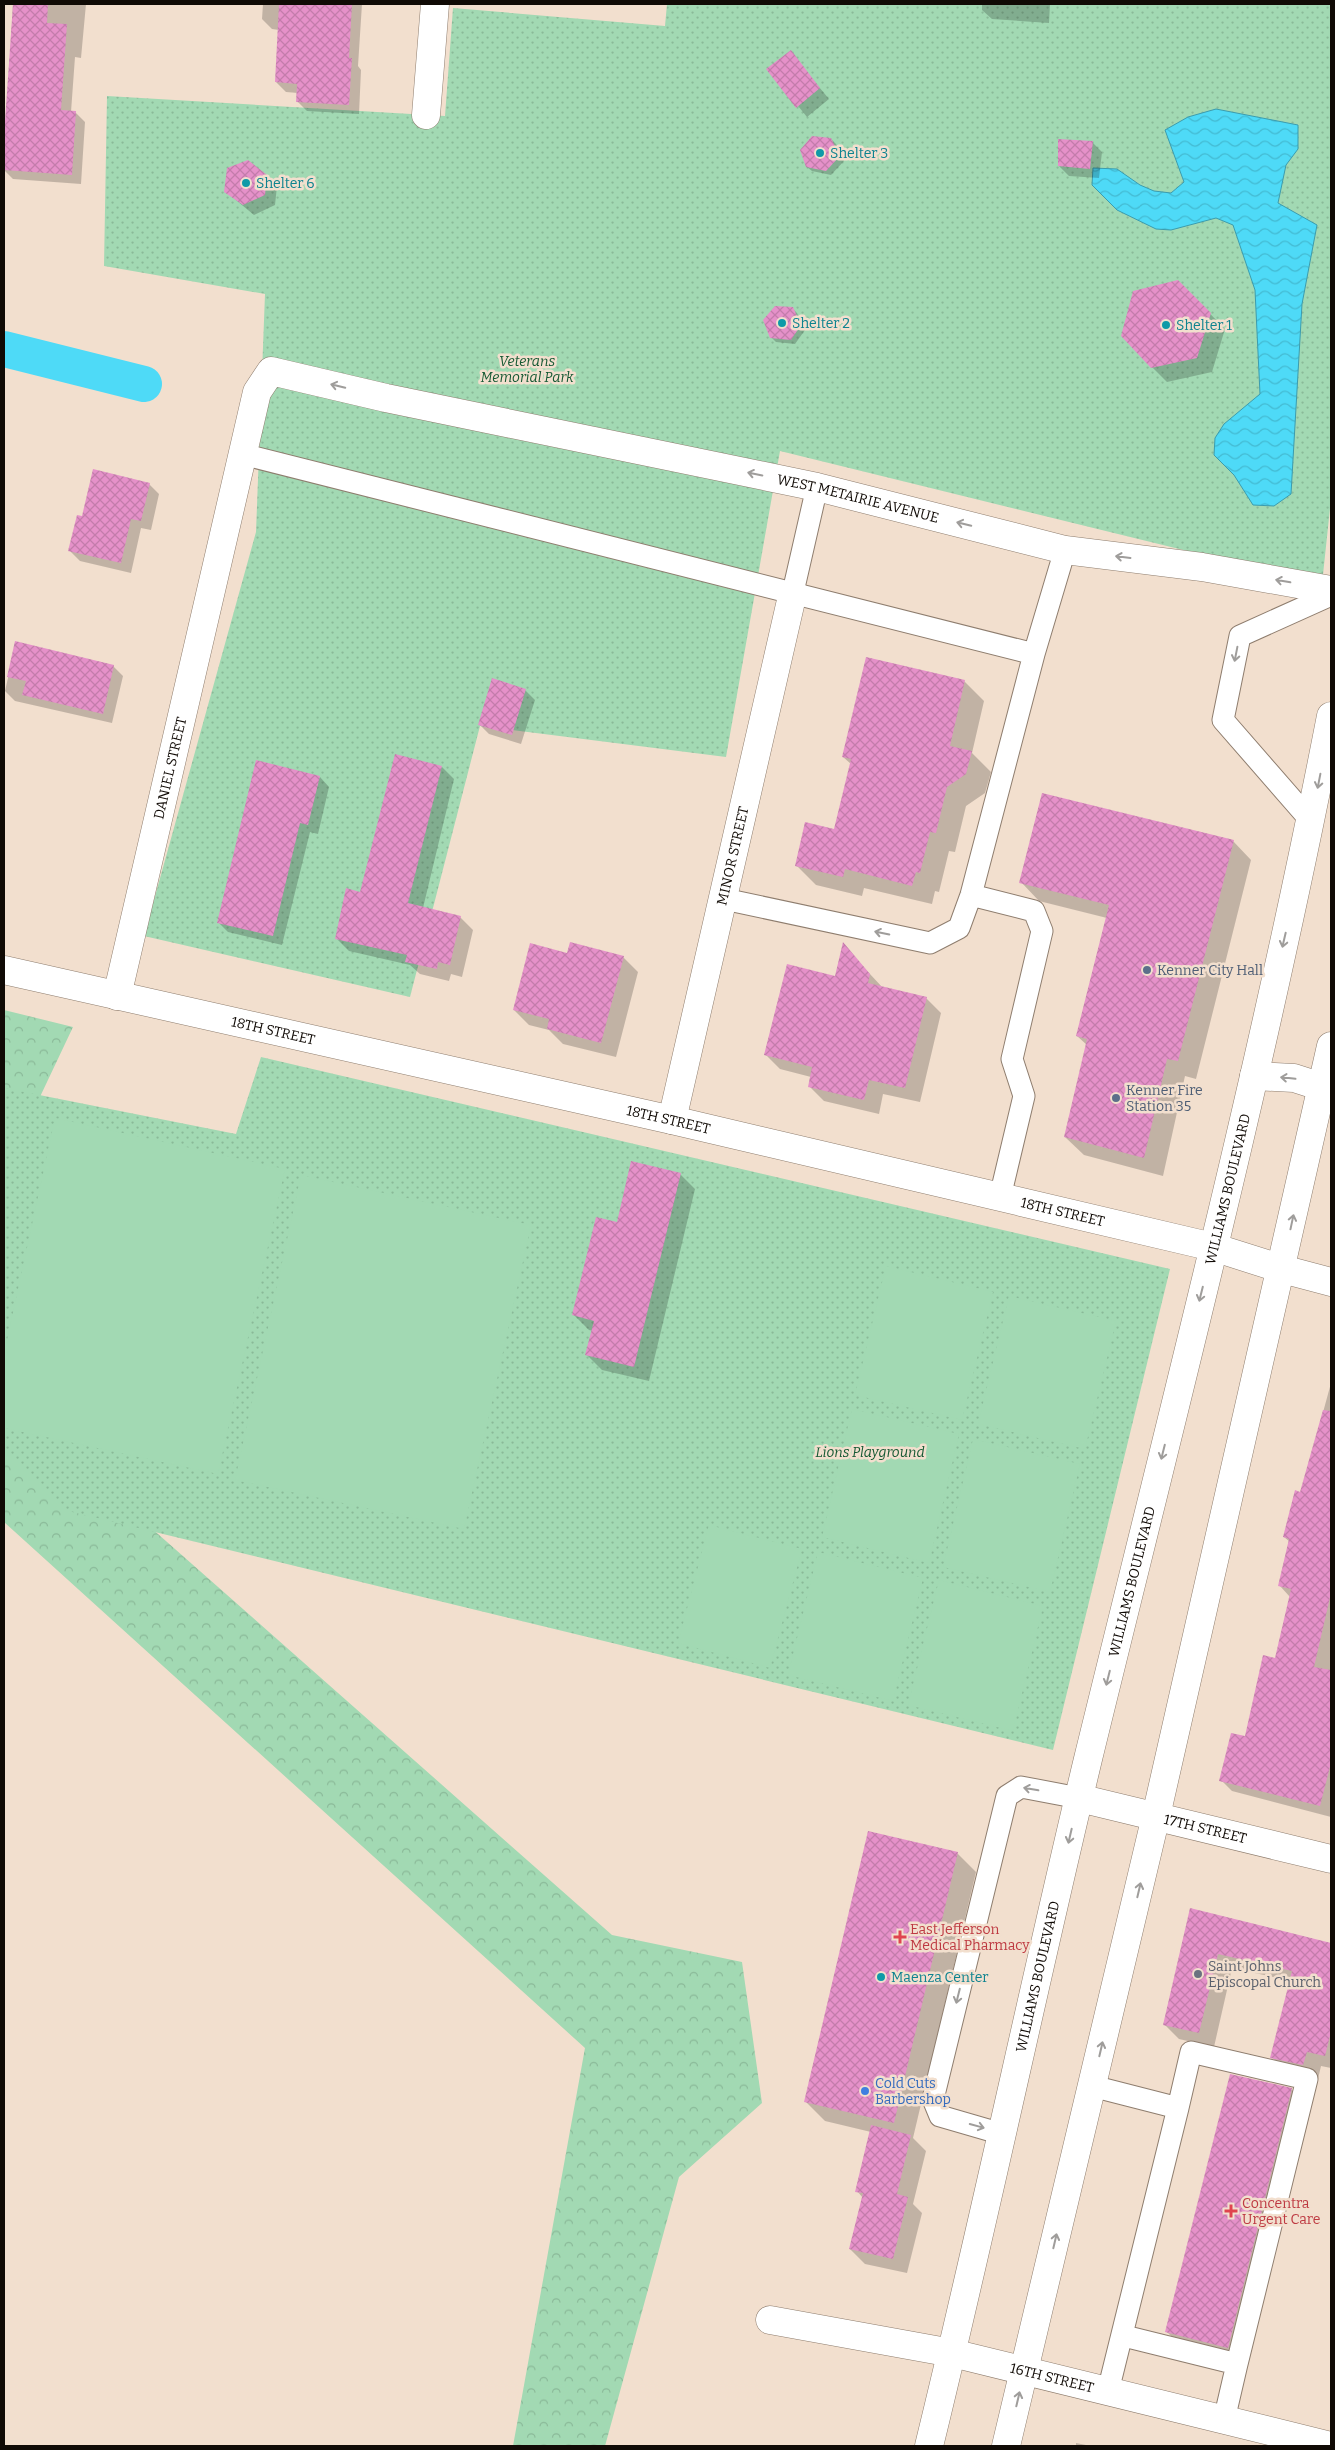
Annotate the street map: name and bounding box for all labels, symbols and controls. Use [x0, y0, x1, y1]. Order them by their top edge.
place label: Shelter 3 [830, 145, 888, 162]
marker: Shelter 3 [814, 147, 826, 159]
place label: Shelter 6 [256, 175, 315, 192]
marker: Shelter 6 [240, 177, 252, 189]
place label: Shelter 2 [792, 315, 850, 332]
marker: Shelter 2 [776, 317, 788, 329]
place label: Shelter 1 [1176, 317, 1232, 334]
marker: Shelter 1 [1160, 319, 1172, 331]
park label: Veterans Memorial Park [480, 353, 574, 386]
one-way arrow [331, 381, 347, 390]
one-way arrow [747, 468, 763, 478]
street label: WEST METAIRIE AVENUE [775, 471, 941, 527]
one-way arrow [956, 519, 972, 528]
one-way arrow [1115, 552, 1131, 562]
one-way arrow [1276, 576, 1292, 586]
one-way arrow [1231, 645, 1240, 661]
street label: DANIEL STREET [150, 715, 190, 821]
one-way arrow [1313, 772, 1323, 788]
street label: MINOR STREET [713, 805, 753, 907]
one-way arrow [875, 928, 891, 937]
one-way arrow [1279, 931, 1288, 947]
place label: Kenner City Hall [1157, 962, 1263, 979]
marker: Kenner City Hall [1141, 964, 1153, 976]
street label: 18TH STREET [230, 1013, 317, 1049]
one-way arrow [1281, 1073, 1297, 1083]
place label: Kenner Fire Station 35 [1126, 1082, 1203, 1115]
marker: Kenner Fire Station 35 [1110, 1092, 1122, 1104]
street label: 18TH STREET [625, 1102, 712, 1138]
street label: WILLIAMS BOULEVARD [1202, 1112, 1254, 1266]
street label: 18TH STREET [1019, 1194, 1106, 1230]
one-way arrow [1288, 1214, 1298, 1230]
one-way arrow [1196, 1286, 1205, 1302]
park label: Lions Playground [815, 1444, 925, 1461]
one-way arrow [1158, 1444, 1167, 1460]
street label: WILLIAMS BOULEVARD [1105, 1504, 1159, 1659]
one-way arrow [1103, 1670, 1112, 1686]
one-way arrow [1023, 1784, 1039, 1794]
street label: 17TH STREET [1162, 1811, 1248, 1847]
one-way arrow [1065, 1828, 1074, 1844]
one-way arrow [1135, 1883, 1144, 1899]
street label: WILLIAMS BOULEVARD [1013, 1899, 1063, 2054]
place label: East Jefferson Medical Pharmacy [910, 1921, 1030, 1954]
marker: East Jefferson Medical Pharmacy [894, 1931, 906, 1943]
place label: Saint Johns Episcopal Church [1208, 1958, 1321, 1991]
marker: Saint Johns Episcopal Church [1192, 1968, 1204, 1980]
place label: Maenza Center [891, 1969, 989, 1986]
marker: Maenza Center [875, 1971, 887, 1983]
one-way arrow [953, 1988, 962, 2004]
one-way arrow [1097, 2041, 1106, 2057]
place label: Cold Cuts Barbershop [875, 2075, 951, 2108]
marker: Cold Cuts Barbershop [859, 2085, 871, 2097]
one-way arrow [968, 2122, 984, 2132]
place label: Concentra Urgent Care [1242, 2195, 1320, 2228]
marker: Concentra Urgent Care [1224, 2204, 1238, 2218]
one-way arrow [1051, 2233, 1060, 2249]
street label: 16TH STREET [1008, 2360, 1096, 2397]
one-way arrow [1014, 2391, 1023, 2407]

